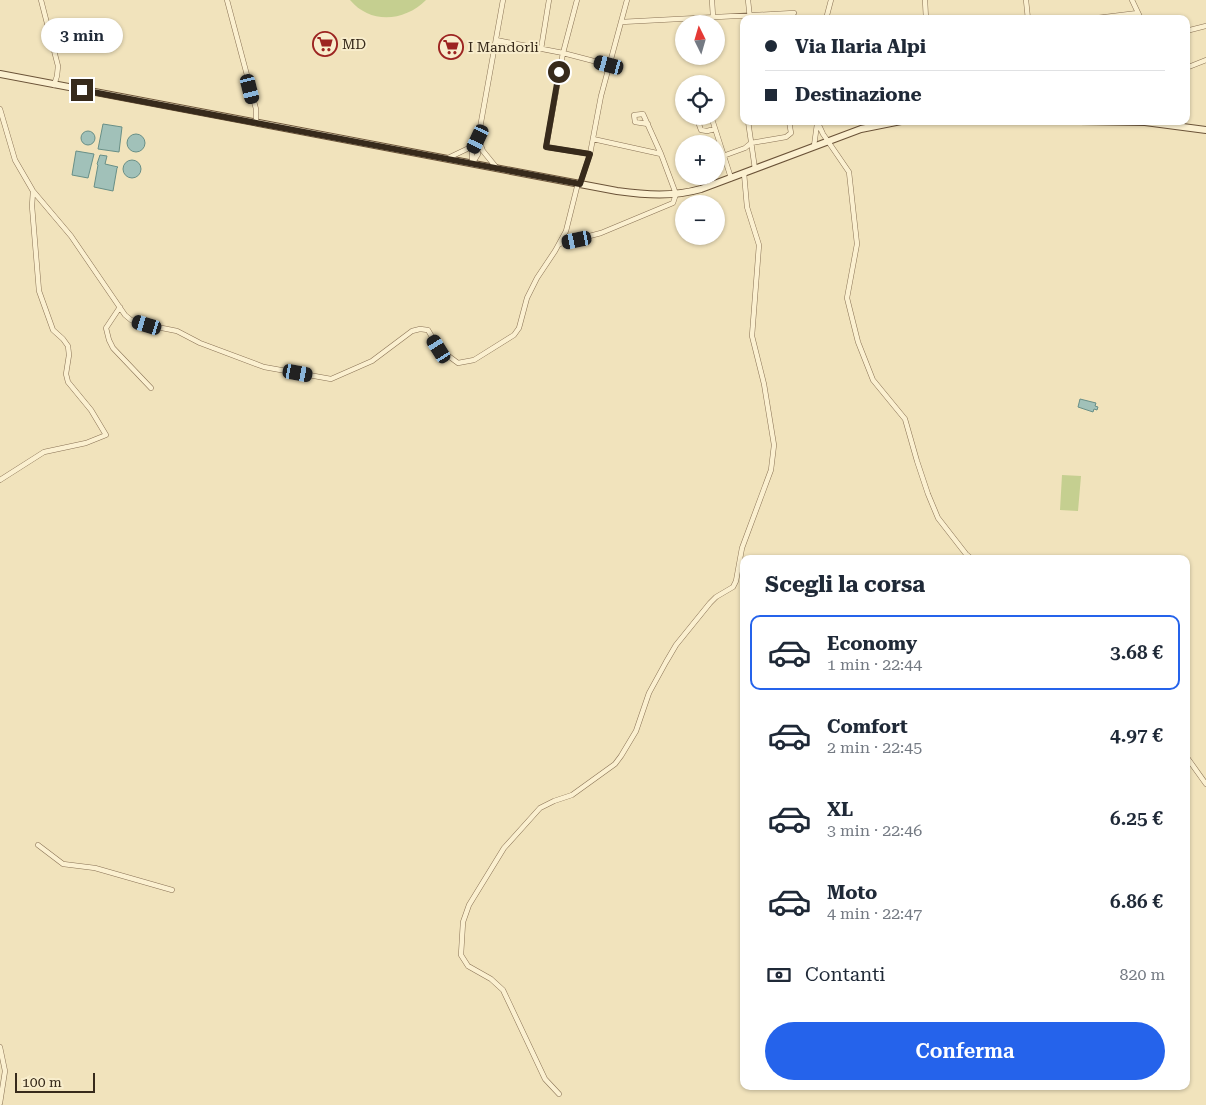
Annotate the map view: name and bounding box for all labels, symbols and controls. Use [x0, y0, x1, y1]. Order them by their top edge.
north arrow [675, 15, 725, 65]
map controls [675, 15, 725, 245]
callout: 3 min [41, 18, 123, 52]
text: 3 min [60, 26, 104, 45]
supermarket icon: MD [312, 31, 338, 57]
supermarket icon: I Mandorli [438, 34, 464, 60]
text: Via Ilaria Alpi [795, 35, 926, 58]
place label: MD [342, 36, 366, 52]
place label: I Mandorli [468, 39, 539, 55]
car [592, 54, 625, 76]
route start [548, 61, 570, 83]
car [239, 73, 260, 105]
button: locate [675, 75, 725, 125]
route end [71, 79, 93, 101]
text: Destinazione [795, 83, 922, 106]
car [464, 122, 491, 156]
button: + [675, 135, 725, 185]
button: − [675, 195, 725, 245]
car [560, 230, 593, 250]
car [130, 313, 163, 337]
car [424, 332, 453, 366]
car [281, 363, 314, 383]
text: Scegli la corsa [765, 572, 925, 597]
icon: car [767, 630, 812, 675]
text: Economy [827, 632, 917, 655]
text: 3.68 € [1110, 641, 1163, 664]
text: 1 min · 22:44 [827, 655, 922, 674]
icon: car [767, 713, 812, 758]
text: Comfort [827, 715, 908, 738]
text: 4.97 € [1110, 724, 1163, 747]
text: 2 min · 22:45 [827, 738, 922, 757]
icon: car [767, 796, 812, 841]
text: XL [827, 798, 853, 821]
text: 6.25 € [1110, 807, 1163, 830]
text: 3 min · 22:46 [827, 821, 922, 840]
icon: car [767, 879, 812, 924]
text: Moto [827, 881, 877, 904]
text: 6.86 € [1110, 890, 1163, 913]
text: 4 min · 22:47 [827, 904, 922, 923]
icon: cash [765, 961, 793, 989]
text: Contanti [805, 963, 885, 986]
text: 820 m [1119, 965, 1165, 984]
button: Conferma [765, 1022, 1165, 1080]
scale bar [15, 1070, 95, 1093]
text: 100 m [22, 1074, 62, 1090]

